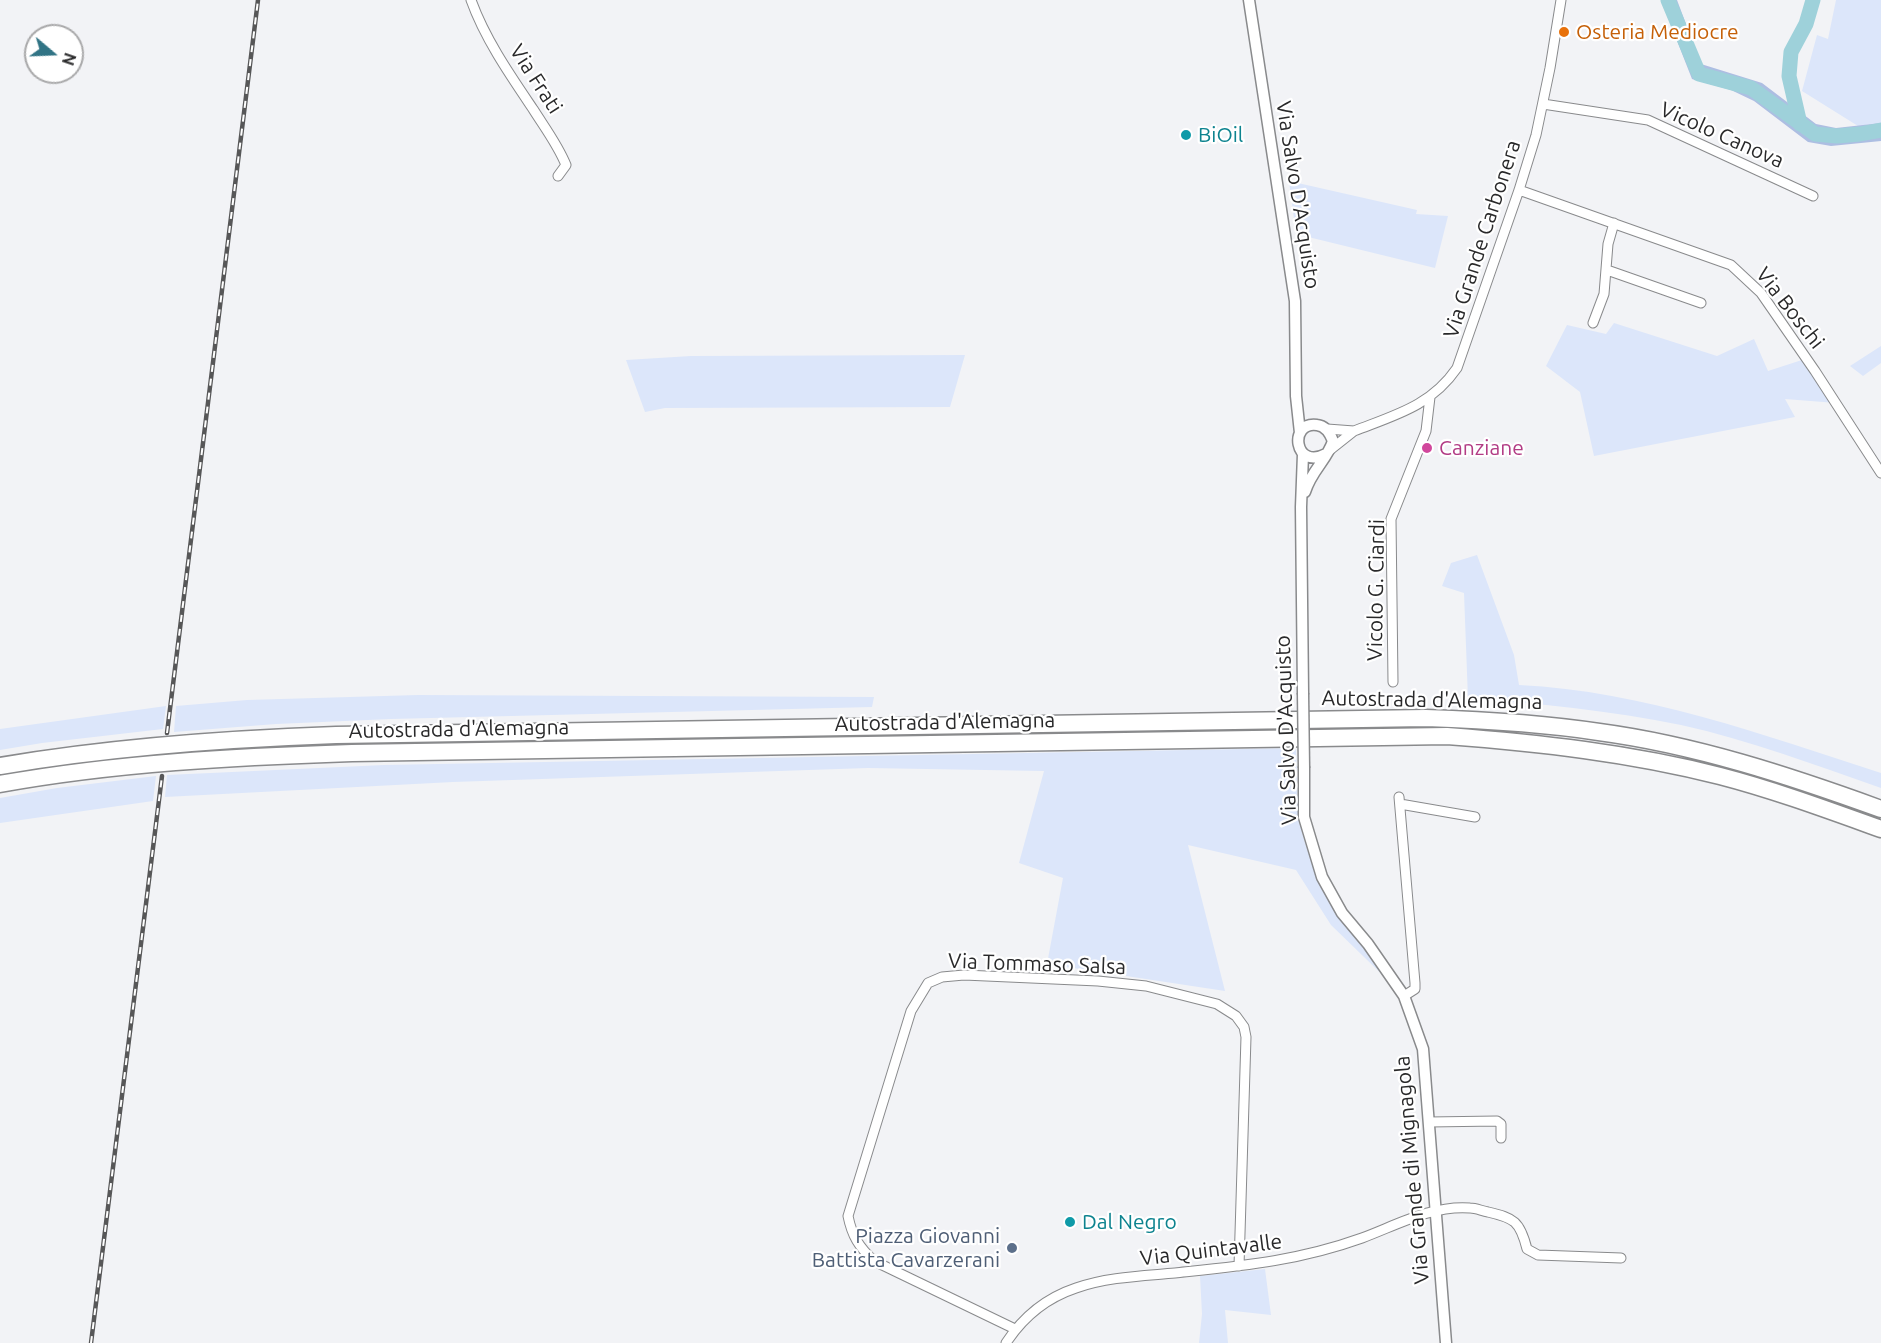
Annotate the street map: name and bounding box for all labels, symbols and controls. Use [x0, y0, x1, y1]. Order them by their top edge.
place label: Osteria Mediocre [1576, 19, 1739, 45]
north arrow [24, 24, 84, 84]
marker: Osteria Mediocre [1557, 25, 1571, 39]
street label: Via Frati [504, 40, 568, 118]
text: N [59, 51, 80, 68]
street label: Vicolo Canova [1656, 97, 1788, 173]
street label: Via Salvo D'Acquisto [1271, 99, 1325, 291]
place label: BiOil [1198, 122, 1243, 148]
marker: BiOil [1179, 128, 1193, 142]
street label: Via Grande Carbonera [1438, 137, 1526, 341]
street label: Via Boschi [1750, 262, 1830, 354]
place label: Canziane [1439, 435, 1524, 461]
marker: Canziane [1420, 441, 1434, 455]
street label: Vicolo G. Ciardi [1362, 519, 1390, 661]
street label: Via Salvo D'Acquisto [1270, 635, 1302, 825]
street label: Autostrada d'Alemagna [1321, 685, 1543, 715]
street label: Autostrada d'Alemagna [834, 707, 1056, 737]
street label: Autostrada d'Alemagna [348, 714, 570, 744]
street label: Via Tommaso Salsa [948, 948, 1126, 980]
street label: Via Grande di Mignagola [1389, 1055, 1435, 1285]
place label: Dal Negro [1082, 1209, 1177, 1235]
marker: Dal Negro [1063, 1215, 1077, 1229]
place label: Piazza Giovanni Battista Cavarzerani [812, 1223, 1000, 1273]
street label: Via Quintavalle [1139, 1229, 1283, 1271]
marker: Piazza Giovanni Battista Cavarzerani [1005, 1241, 1019, 1255]

